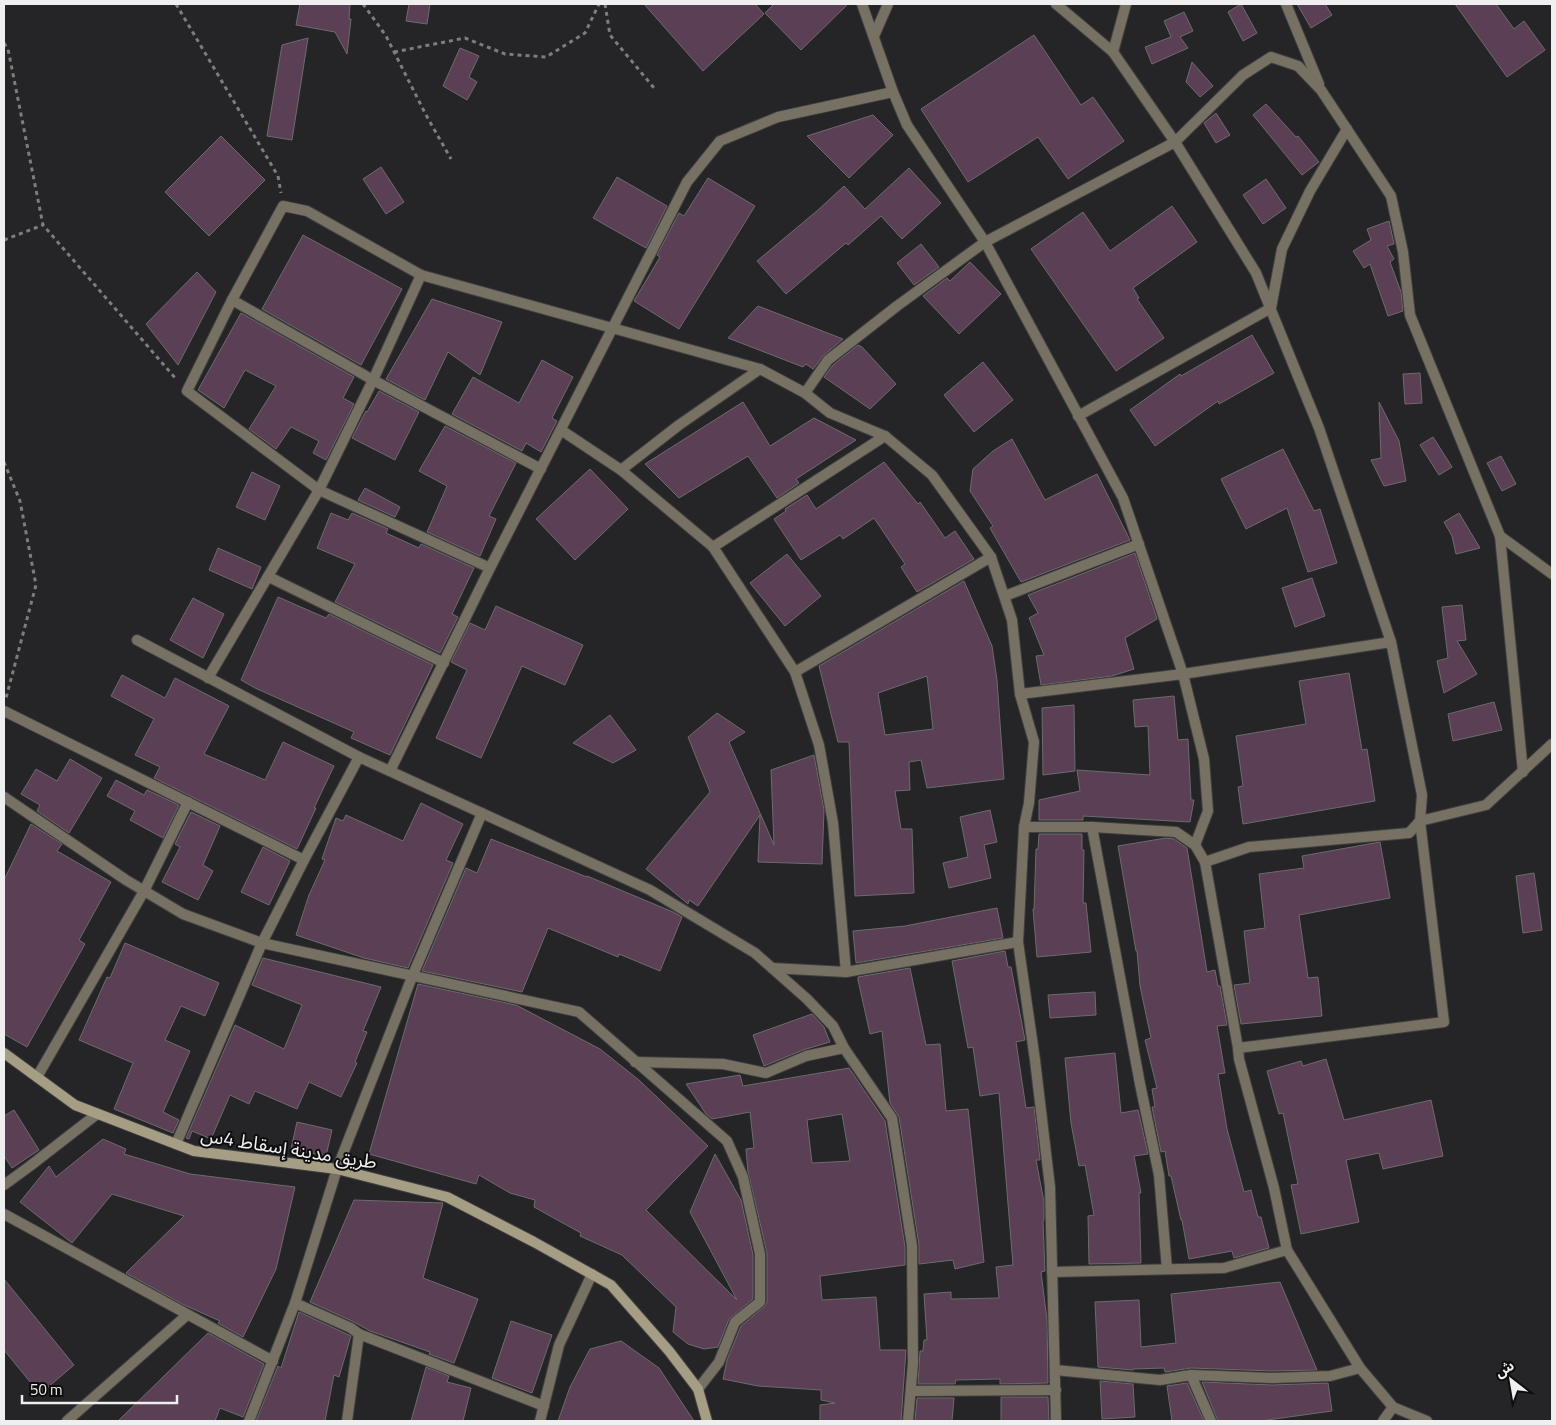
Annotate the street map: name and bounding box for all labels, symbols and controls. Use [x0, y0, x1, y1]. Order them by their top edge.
street label: طريق مدينة إسقاط 4س [199, 1119, 379, 1176]
text: ش [1490, 1354, 1518, 1382]
north arrow [1486, 1355, 1536, 1405]
scale bar [22, 1372, 178, 1404]
text: 50 m [30, 1378, 63, 1401]

